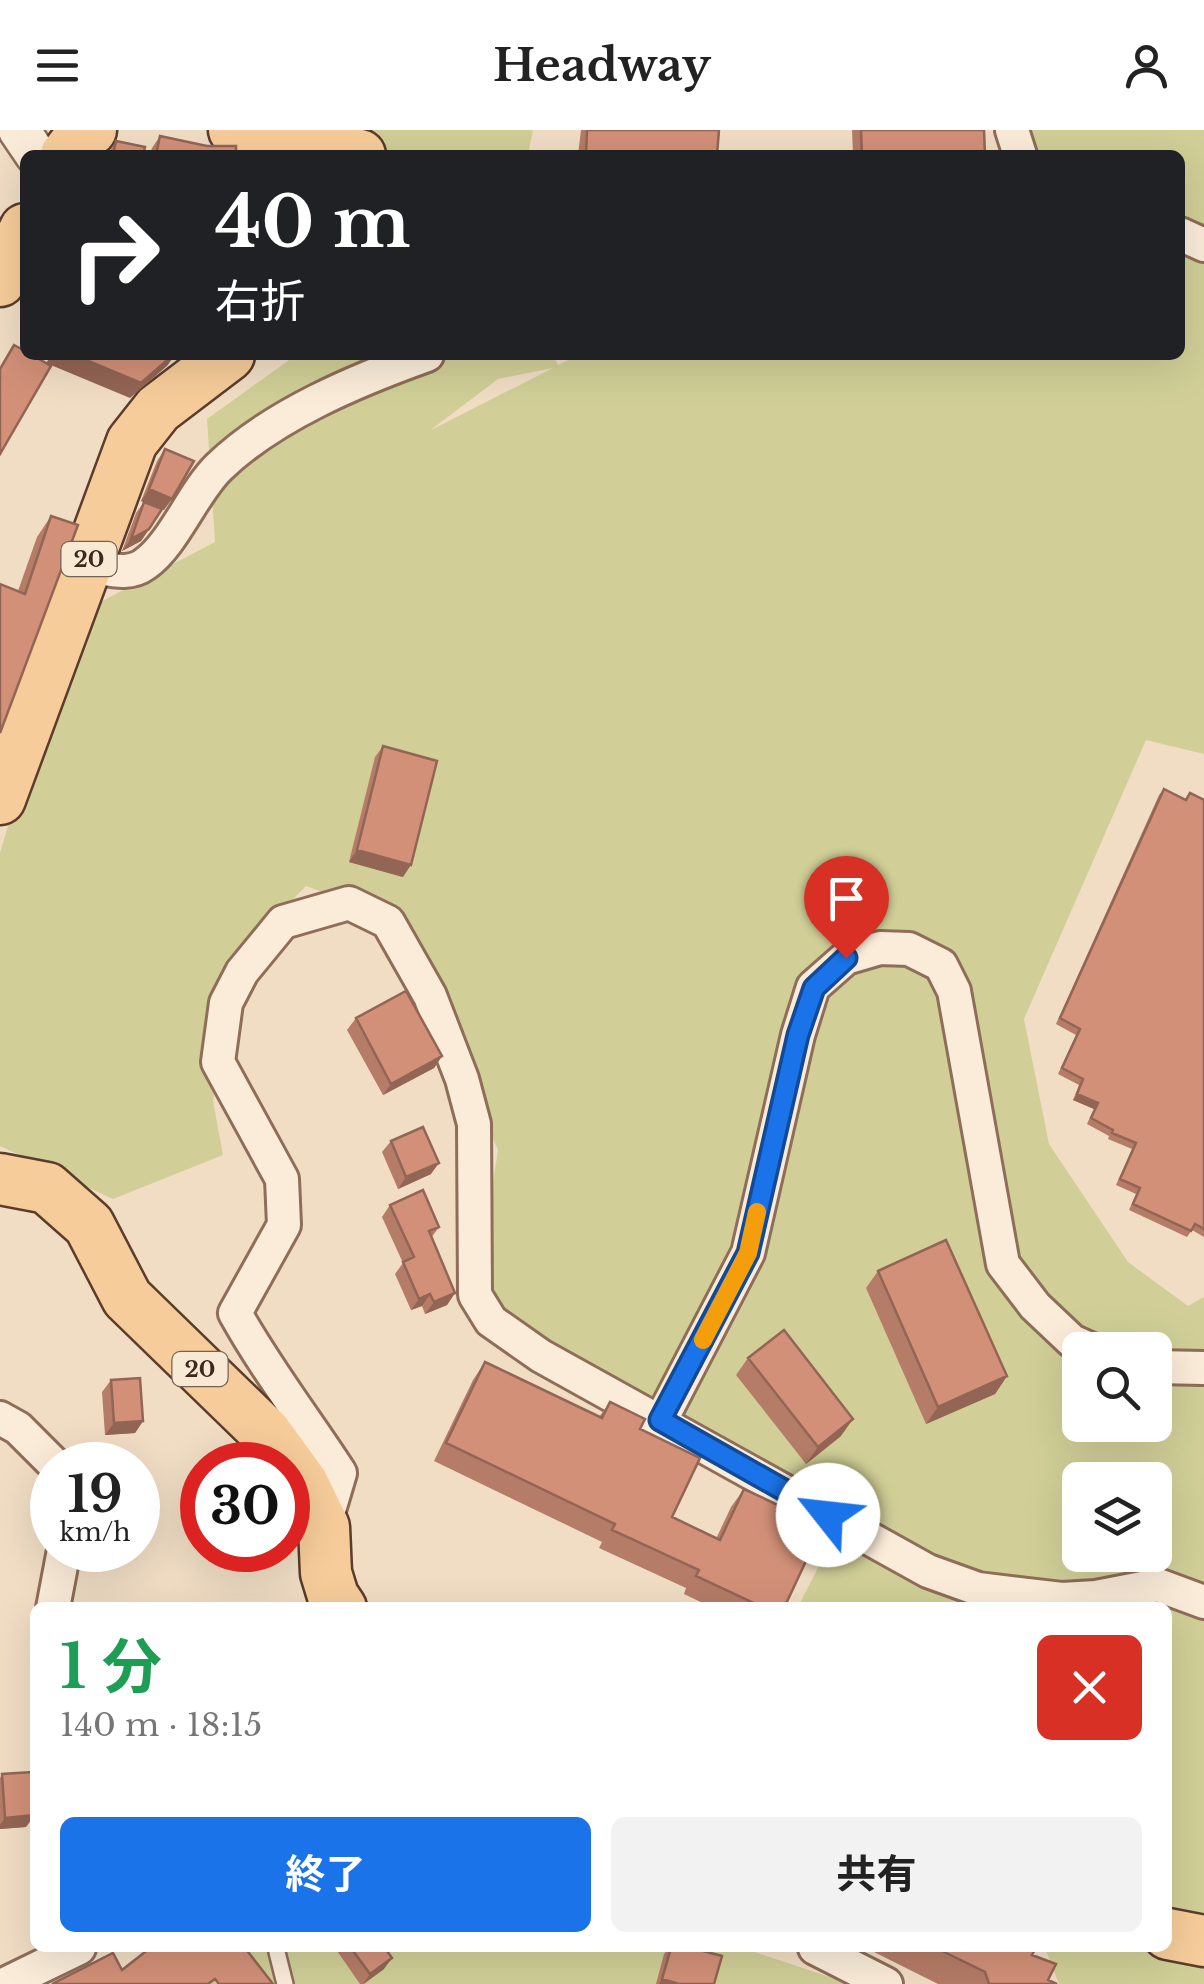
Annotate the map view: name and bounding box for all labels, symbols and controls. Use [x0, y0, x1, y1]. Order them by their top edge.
text: Headway [493, 37, 711, 93]
icon: menu [30, 38, 85, 93]
icon: person [1119, 38, 1174, 93]
text: 40 m [215, 179, 410, 266]
icon: right [50, 190, 180, 320]
text: 右折 [215, 273, 305, 329]
road number: 20 [62, 542, 116, 576]
pin [804, 856, 889, 959]
icon: arrive [819, 871, 874, 926]
map controls [1062, 1332, 1172, 1572]
button: search [1062, 1332, 1172, 1442]
road number: 20 [172, 1352, 228, 1386]
speed limit sign: 30 [180, 1442, 310, 1572]
button: layers [1062, 1462, 1172, 1572]
text: 19 [67, 1463, 123, 1526]
position arrow [776, 1463, 880, 1567]
text: km/h [60, 1517, 130, 1548]
text: 1 分 [60, 1630, 162, 1704]
button: close [1037, 1635, 1142, 1740]
text: 140 m · 18:15 [60, 1705, 262, 1745]
button: 終了 [60, 1817, 591, 1932]
button: 共有 [611, 1817, 1142, 1932]

